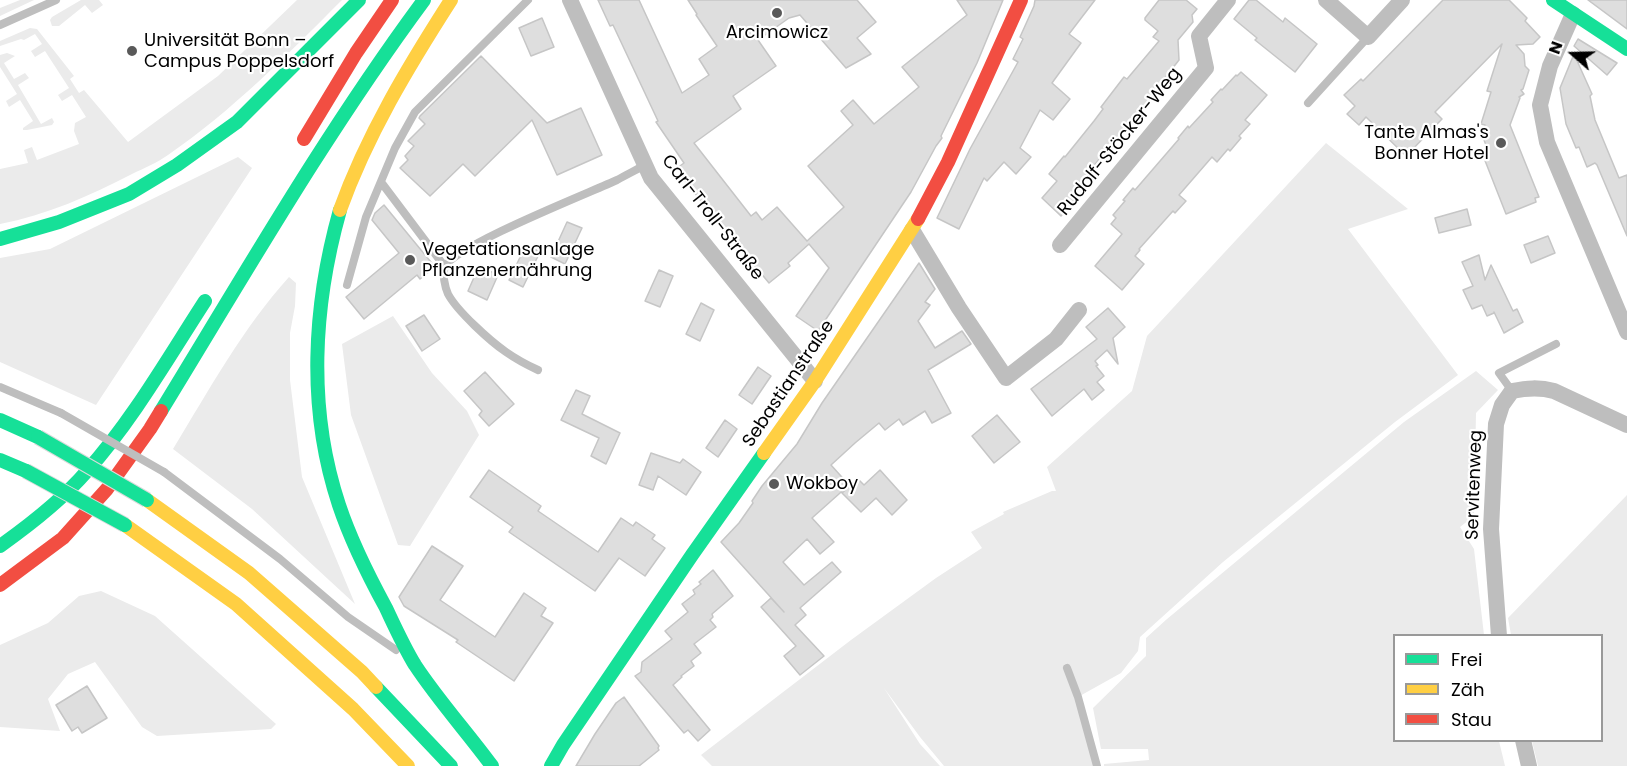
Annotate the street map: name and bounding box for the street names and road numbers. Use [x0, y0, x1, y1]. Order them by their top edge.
street label: Rudolf-Stöcker-Weg [1054, 64, 1186, 220]
street label: Carl-Troll-Straße [656, 151, 768, 285]
street label: Sebastianstraße [739, 316, 839, 452]
street label: Servitenweg [1462, 430, 1488, 540]

